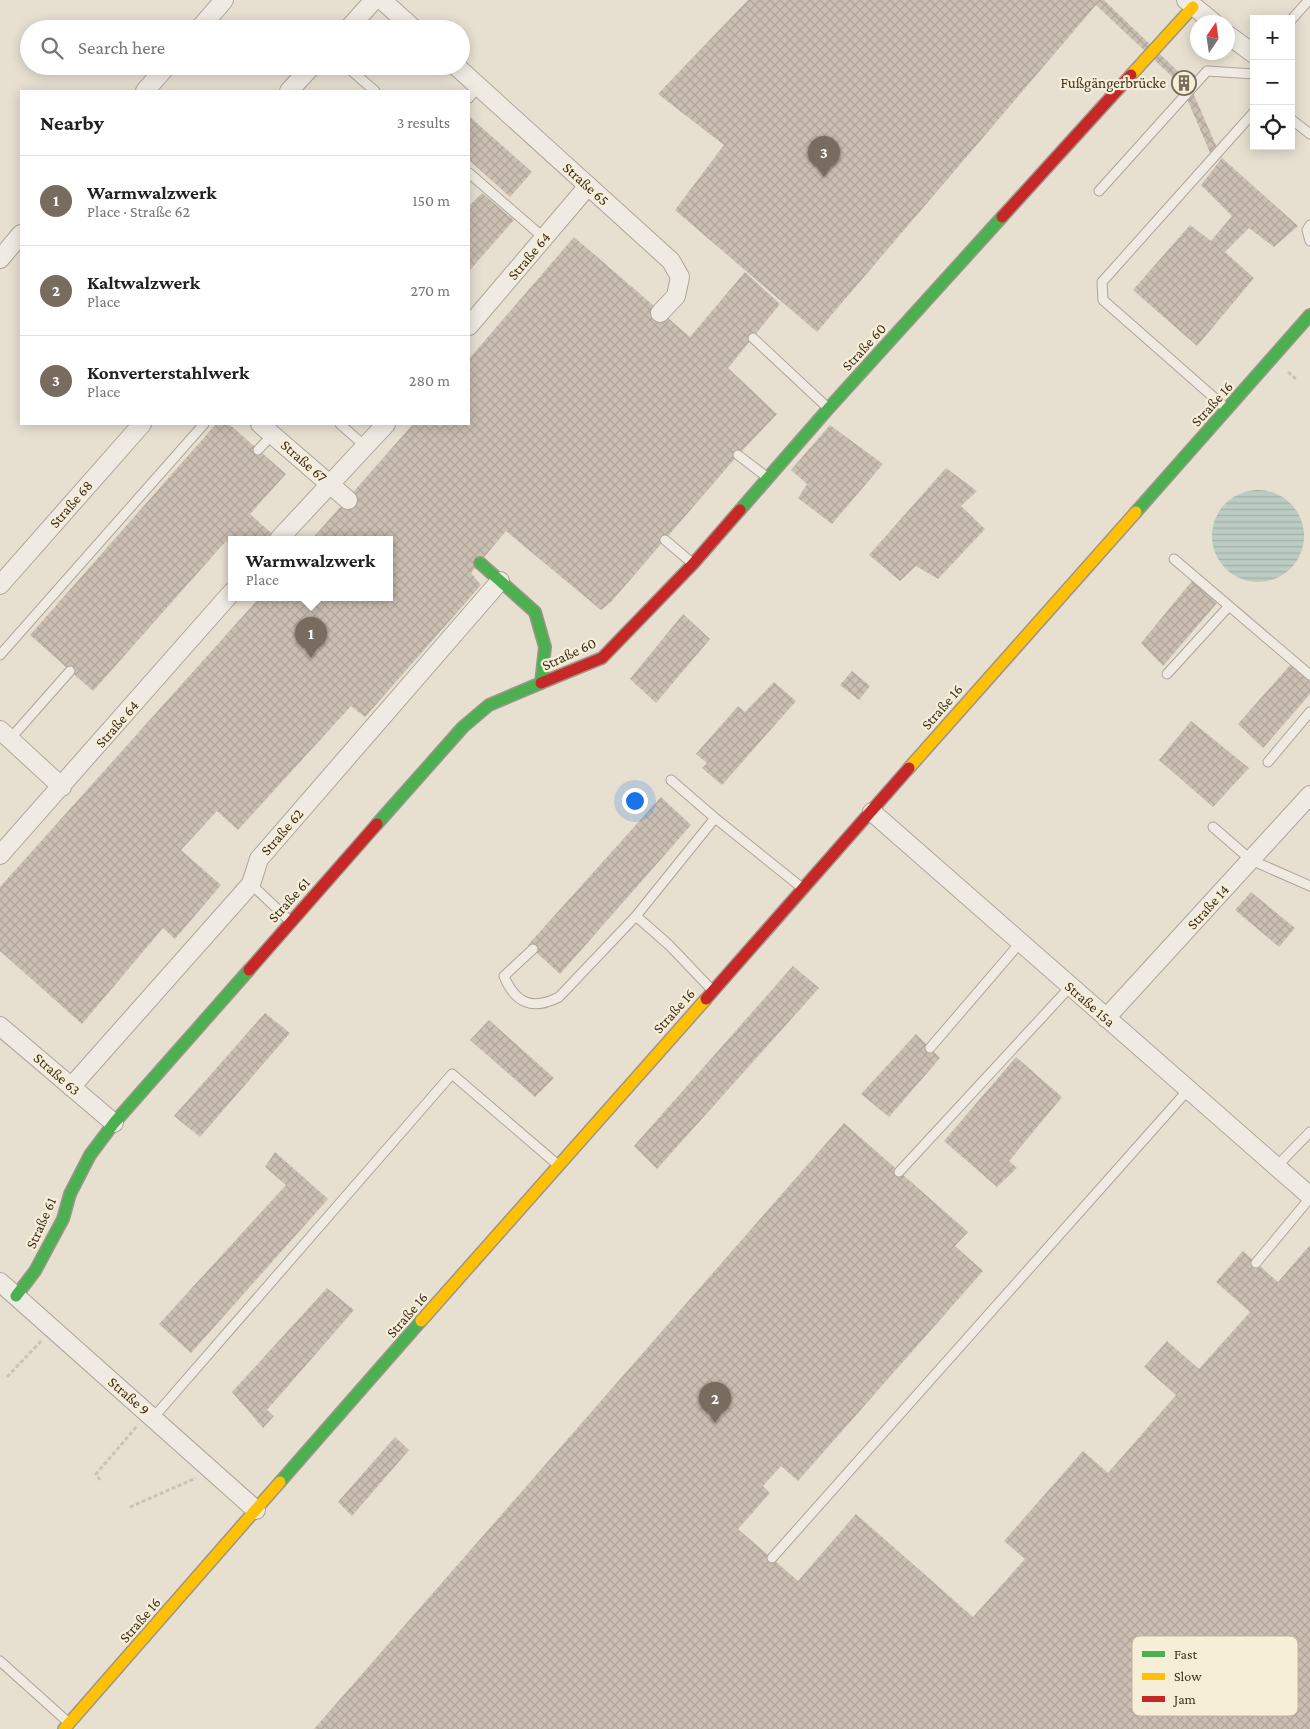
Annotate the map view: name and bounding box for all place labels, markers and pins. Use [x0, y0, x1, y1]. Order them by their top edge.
building icon: Fußgängerbrücke [1171, 70, 1197, 96]
place label: Fußgängerbrücke [1061, 75, 1166, 92]
pin: 3 [808, 136, 840, 177]
pin: 1 [295, 617, 327, 658]
pin: 2 [699, 1382, 731, 1423]

